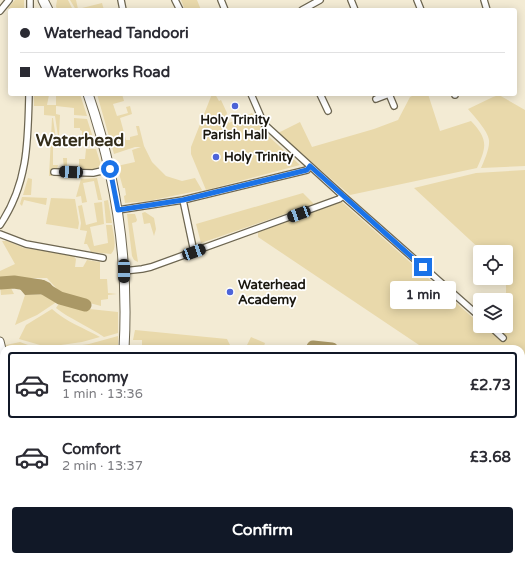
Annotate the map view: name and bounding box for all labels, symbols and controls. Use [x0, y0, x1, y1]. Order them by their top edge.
text: Waterhead Tandoori [44, 24, 189, 42]
text: Waterworks Road [44, 63, 170, 81]
marker: Holy Trinity Parish Hall [230, 101, 240, 111]
place label: Holy Trinity Parish Hall [200, 112, 270, 143]
district label: Waterhead [36, 130, 124, 151]
place label: Holy Trinity [224, 149, 294, 165]
marker: Holy Trinity [211, 152, 221, 162]
route start [101, 160, 119, 178]
car [59, 165, 83, 179]
car [286, 204, 312, 224]
car [181, 242, 207, 262]
map controls [473, 245, 513, 333]
button: locate [473, 245, 513, 285]
route end [414, 258, 432, 276]
car [118, 259, 130, 283]
place label: Waterhead Academy [238, 277, 306, 308]
callout: 1 min [390, 281, 456, 309]
marker: Waterhead Academy [225, 287, 235, 297]
text: 1 min [406, 287, 440, 303]
button: layers [473, 293, 513, 333]
icon: car [14, 367, 50, 403]
text: Economy [62, 368, 128, 386]
text: £2.73 [470, 376, 511, 394]
text: 1 min · 13:36 [62, 386, 143, 402]
icon: car [14, 439, 50, 475]
text: Comfort [62, 440, 121, 458]
text: £3.68 [470, 448, 511, 466]
text: 2 min · 13:37 [62, 458, 143, 474]
button: Confirm [12, 507, 513, 553]

